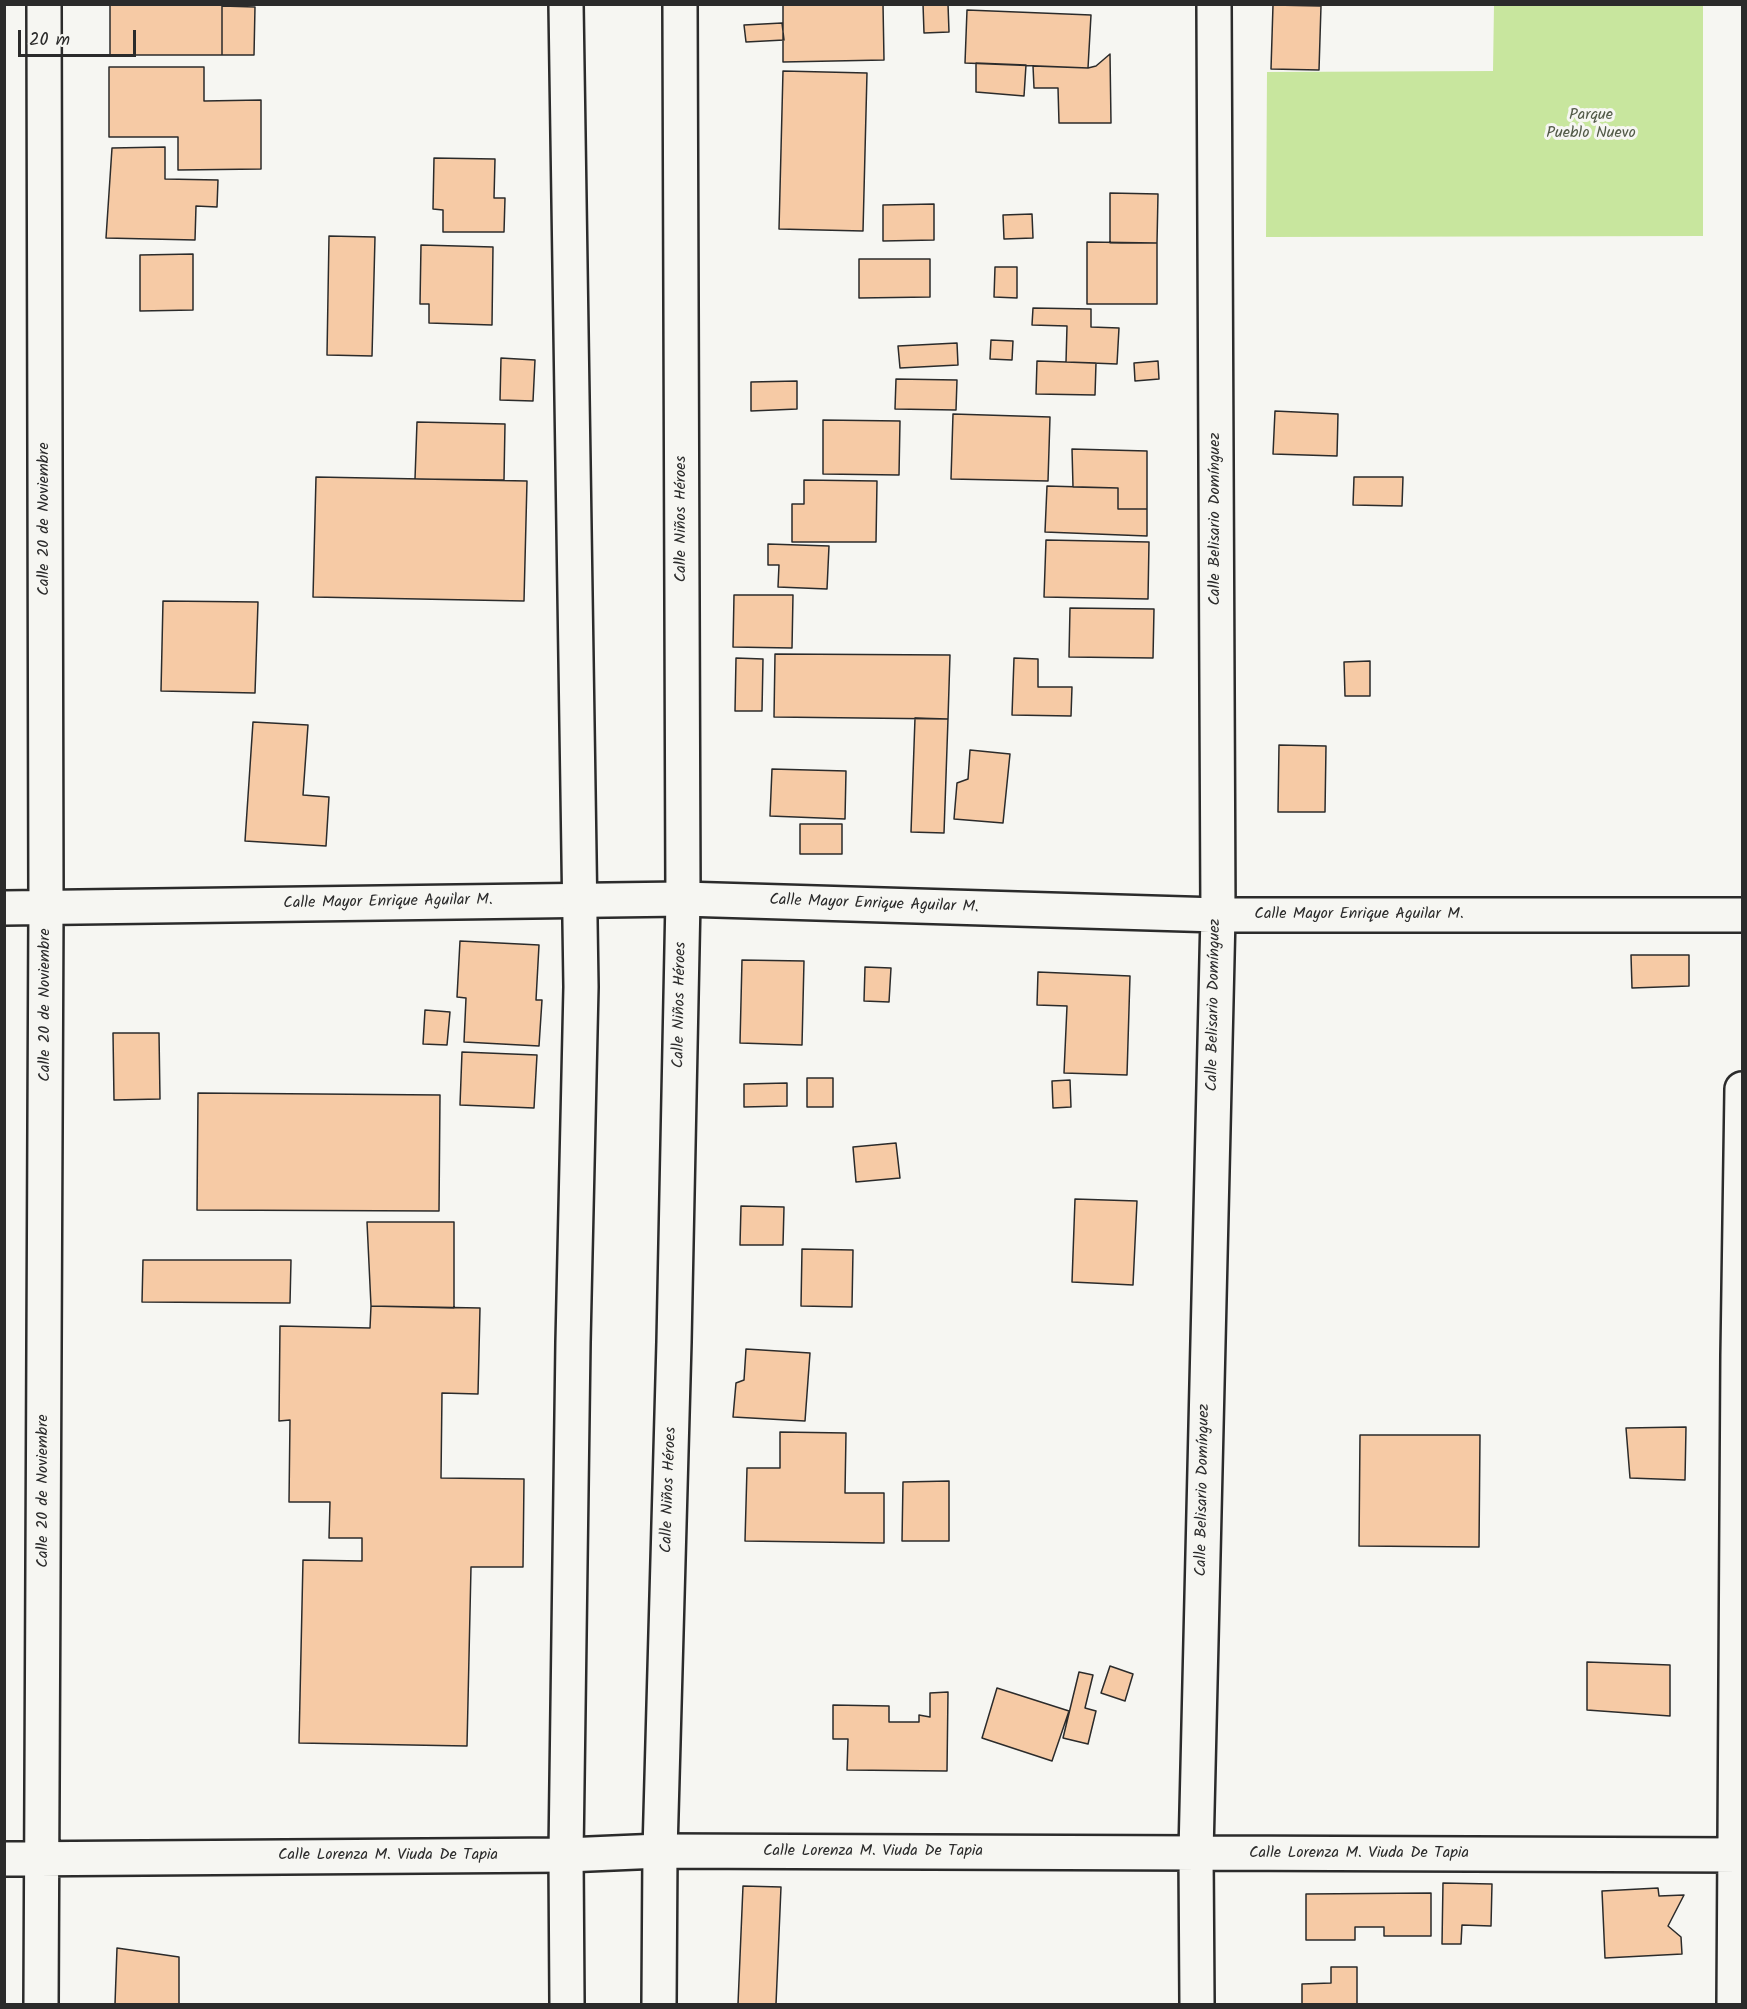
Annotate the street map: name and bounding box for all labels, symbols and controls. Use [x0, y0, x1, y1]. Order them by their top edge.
scale bar [21, 18, 140, 56]
text: 20 m [29, 26, 70, 55]
park label: Parque Pueblo Nuevo [1546, 106, 1636, 144]
street label: Calle Belisario Domínguez [1206, 433, 1226, 605]
street label: Calle 20 de Noviembre [35, 442, 55, 596]
street label: Calle Niños Héroes [672, 456, 692, 582]
street label: Calle Mayor Enrique Aguilar M. [283, 892, 493, 914]
street label: Calle Mayor Enrique Aguilar M. [769, 892, 979, 918]
street label: Calle Mayor Enrique Aguilar M. [1254, 905, 1464, 925]
street label: Calle Belisario Domínguez [1204, 918, 1226, 1092]
street label: Calle 20 de Noviembre [36, 928, 56, 1082]
street label: Calle Niños Héroes [670, 942, 692, 1068]
street label: Calle Belisario Domínguez [1193, 1403, 1215, 1577]
street label: Calle 20 de Noviembre [34, 1414, 54, 1568]
street label: Calle Niños Héroes [658, 1426, 682, 1554]
street label: Calle Lorenza M. Viuda De Tapia [763, 1842, 983, 1862]
street label: Calle Lorenza M. Viuda De Tapia [1249, 1844, 1469, 1864]
street label: Calle Lorenza M. Viuda De Tapia [278, 1846, 498, 1866]

